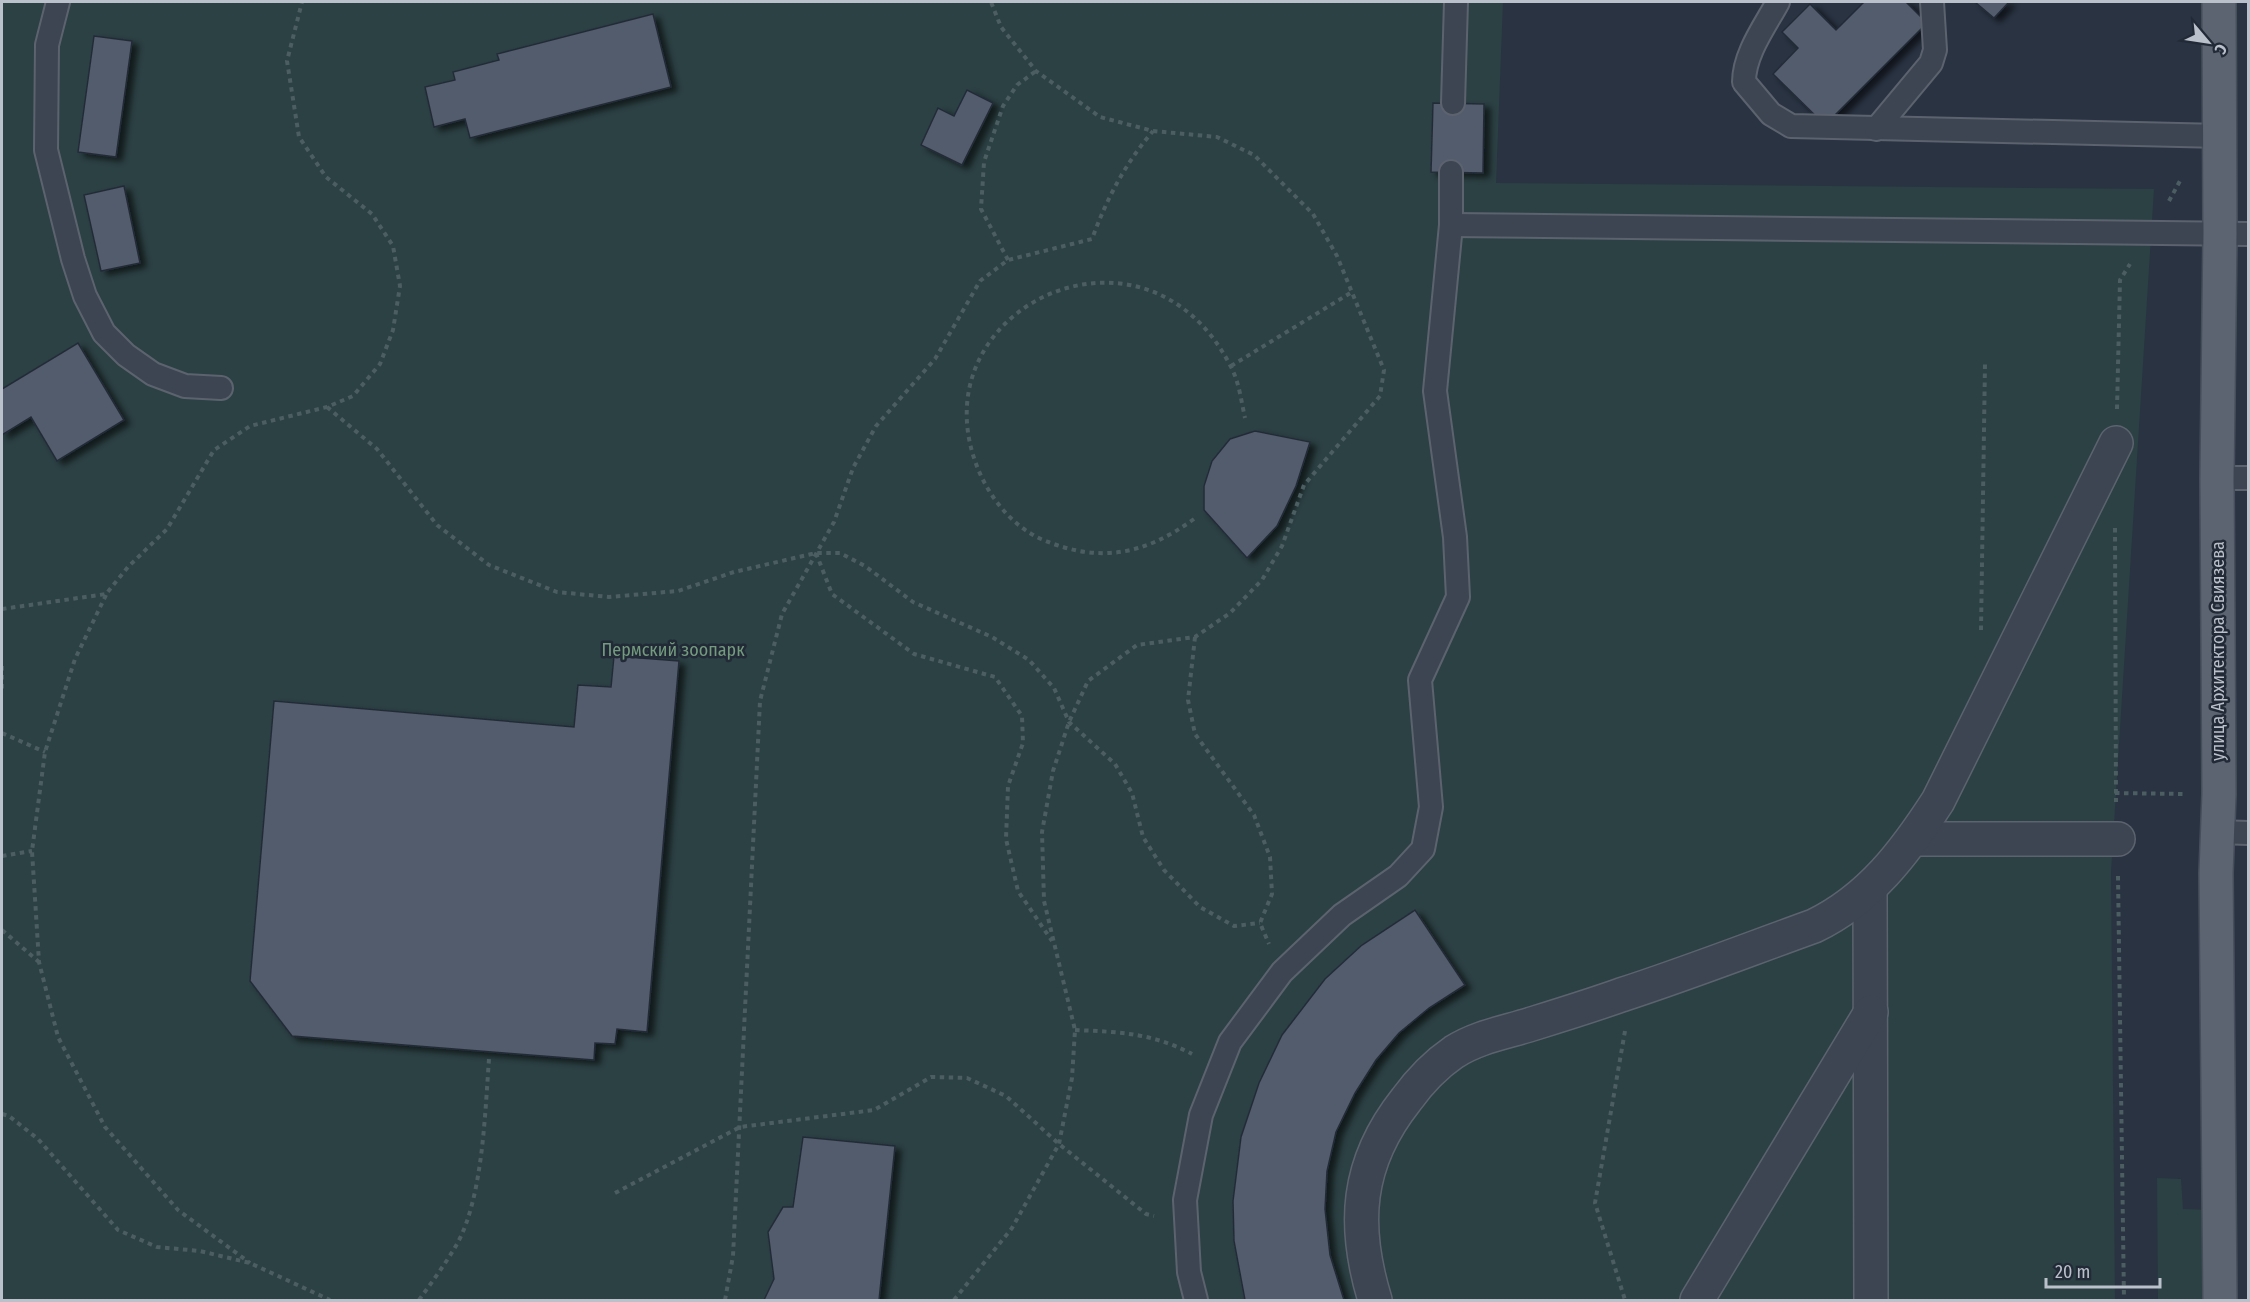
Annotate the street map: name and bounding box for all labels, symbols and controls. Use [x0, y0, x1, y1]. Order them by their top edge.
north arrow [2178, 12, 2238, 72]
text: С [2210, 41, 2231, 58]
street label: улица Архитектора Свиязева [2207, 541, 2229, 761]
park label: Пермский зоопарк [601, 639, 745, 661]
scale bar [2046, 1251, 2160, 1289]
text: 20 m [2055, 1261, 2090, 1283]

